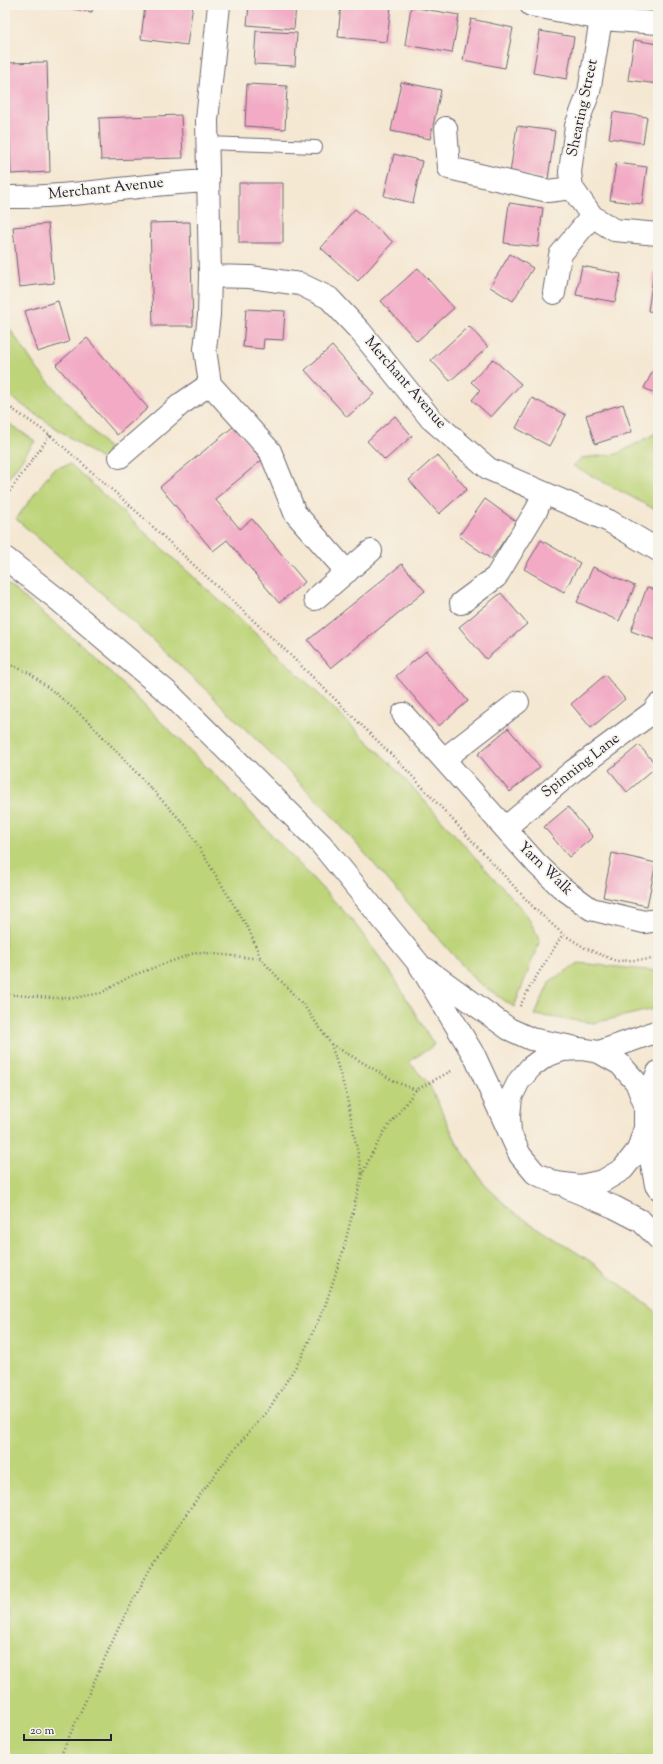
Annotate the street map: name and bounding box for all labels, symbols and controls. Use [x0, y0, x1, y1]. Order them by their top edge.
street label: Shearing Street [562, 57, 604, 159]
street label: Merchant Avenue [47, 173, 165, 205]
street label: Merchant Avenue [359, 332, 451, 434]
street label: Spinning Lane [537, 729, 625, 803]
street label: Yarn Walk [513, 837, 577, 901]
scale bar [24, 1716, 111, 1742]
text: 20 m [30, 1722, 55, 1740]

